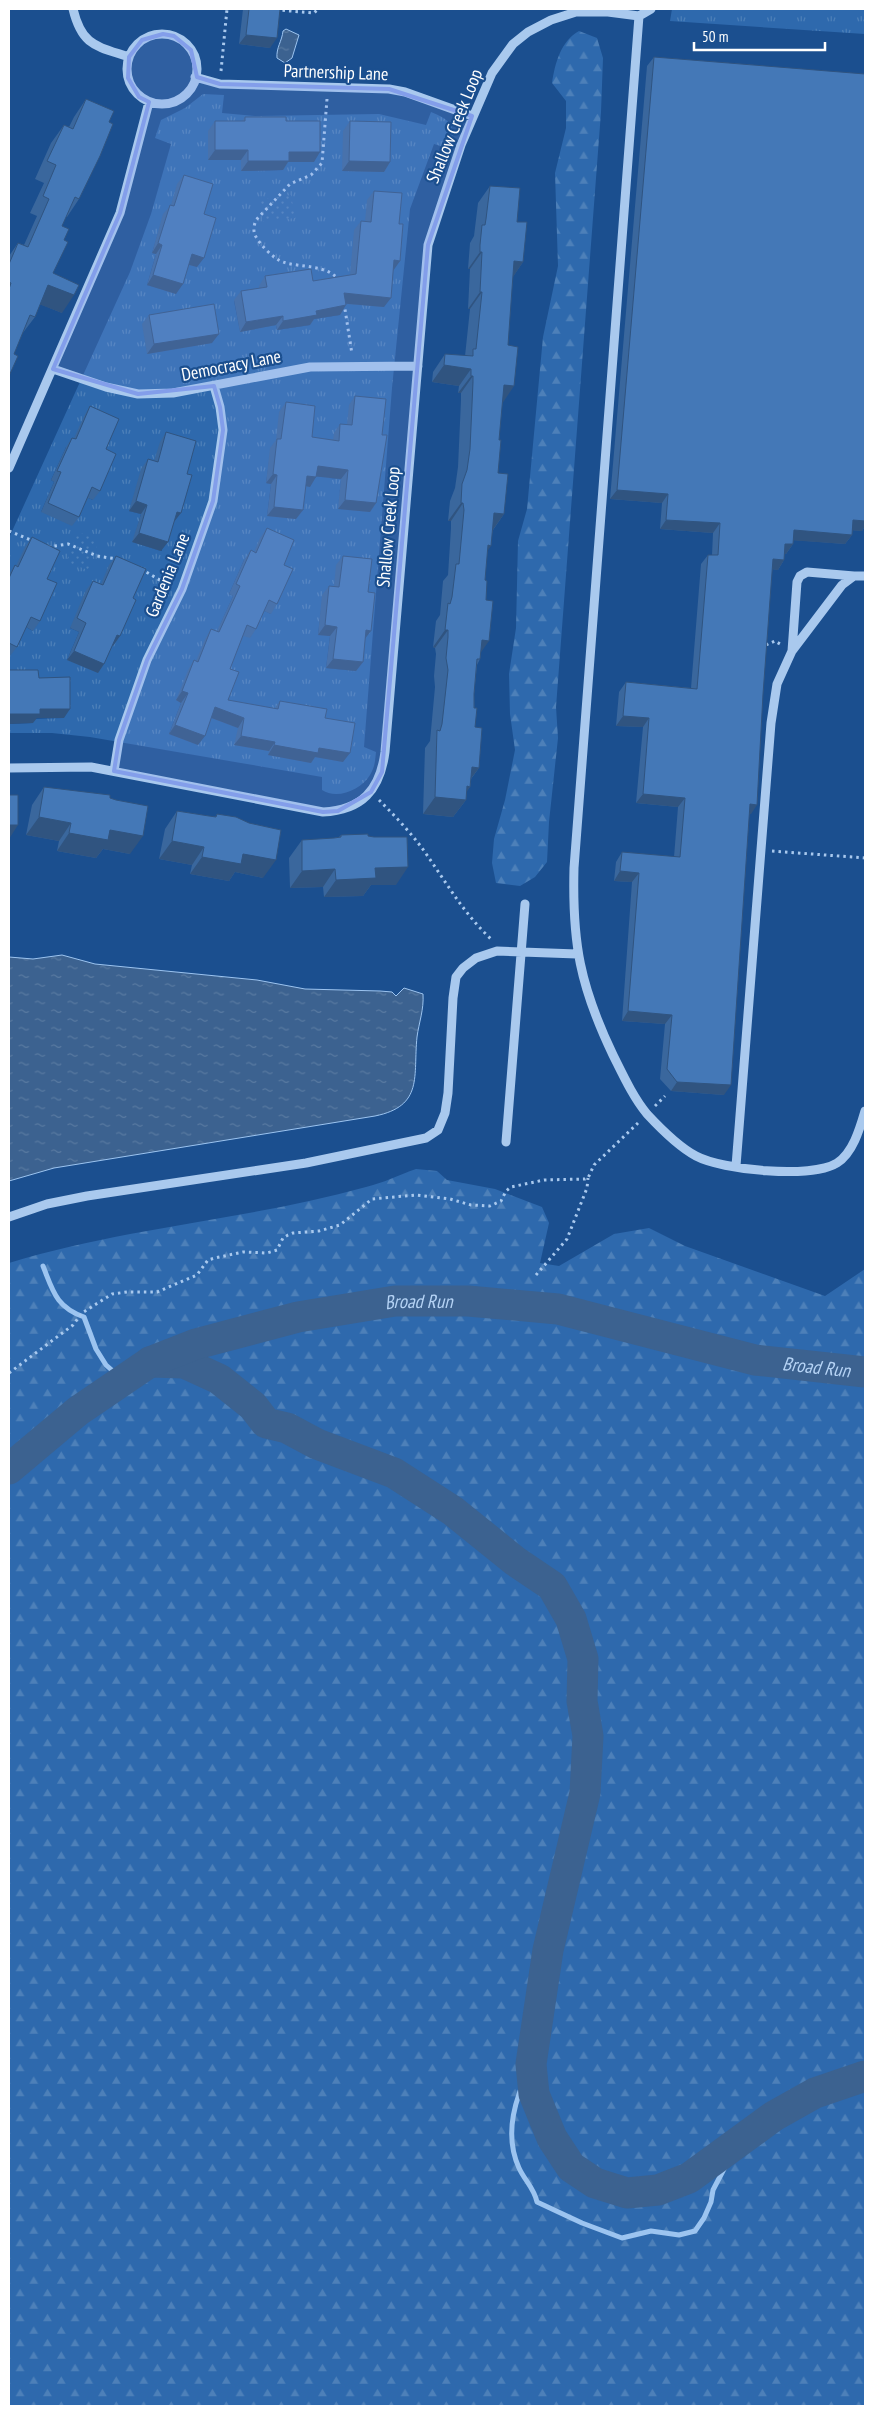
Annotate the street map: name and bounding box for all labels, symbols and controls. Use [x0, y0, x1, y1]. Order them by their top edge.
scale bar [694, 20, 825, 52]
text: 50 m [702, 27, 728, 46]
street label: Partnership Lane [283, 59, 389, 85]
street label: Shallow Creek Loop [421, 65, 487, 186]
street label: Democracy Lane [179, 344, 283, 386]
street label: Shallow Creek Loop [371, 466, 405, 588]
street label: Gardenia Lane [140, 530, 194, 620]
water label: Broad Run [383, 1289, 454, 1315]
water label: Broad Run [781, 1351, 853, 1382]

